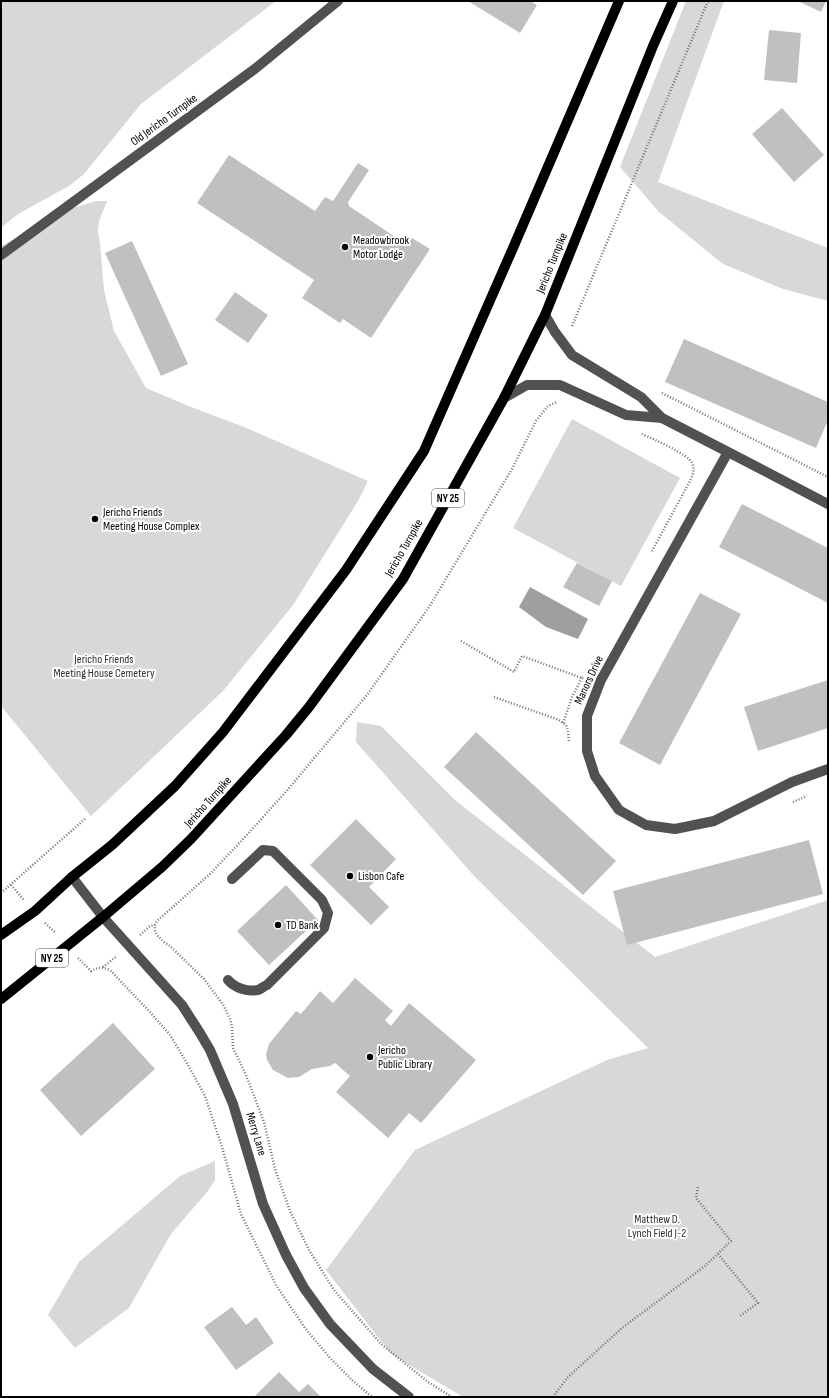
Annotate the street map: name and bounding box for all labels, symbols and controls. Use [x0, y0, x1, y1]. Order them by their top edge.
street label: Old Jericho Turnpike [128, 91, 200, 149]
street label: Jericho Turnpike [533, 230, 571, 296]
place label: Meadowbrook Motor Lodge [353, 233, 409, 262]
marker: Meadowbrook Motor Lodge [340, 242, 350, 252]
road number: NY 25 [432, 489, 464, 507]
place label: Jericho Friends Meeting House Complex [102, 505, 200, 534]
marker: Jericho Friends Meeting House Complex [90, 514, 100, 524]
street label: Jericho Turnpike [381, 516, 427, 580]
park label: Jericho Friends Meeting House Cemetery [53, 652, 155, 681]
street label: Manors Drive [571, 653, 607, 707]
street label: Jericho Turnpike [180, 773, 235, 831]
place label: Lisbon Cafe [358, 869, 404, 884]
marker: Lisbon Cafe [345, 871, 355, 881]
place label: TD Bank [286, 918, 319, 933]
marker: TD Bank [273, 920, 283, 930]
road number: NY 25 [36, 949, 68, 967]
place label: Jericho Public Library [377, 1043, 433, 1072]
marker: Jericho Public Library [365, 1052, 375, 1062]
street label: Merry Lane [242, 1111, 270, 1158]
park label: Matthew D. Lynch Field J-2 [628, 1212, 686, 1241]

